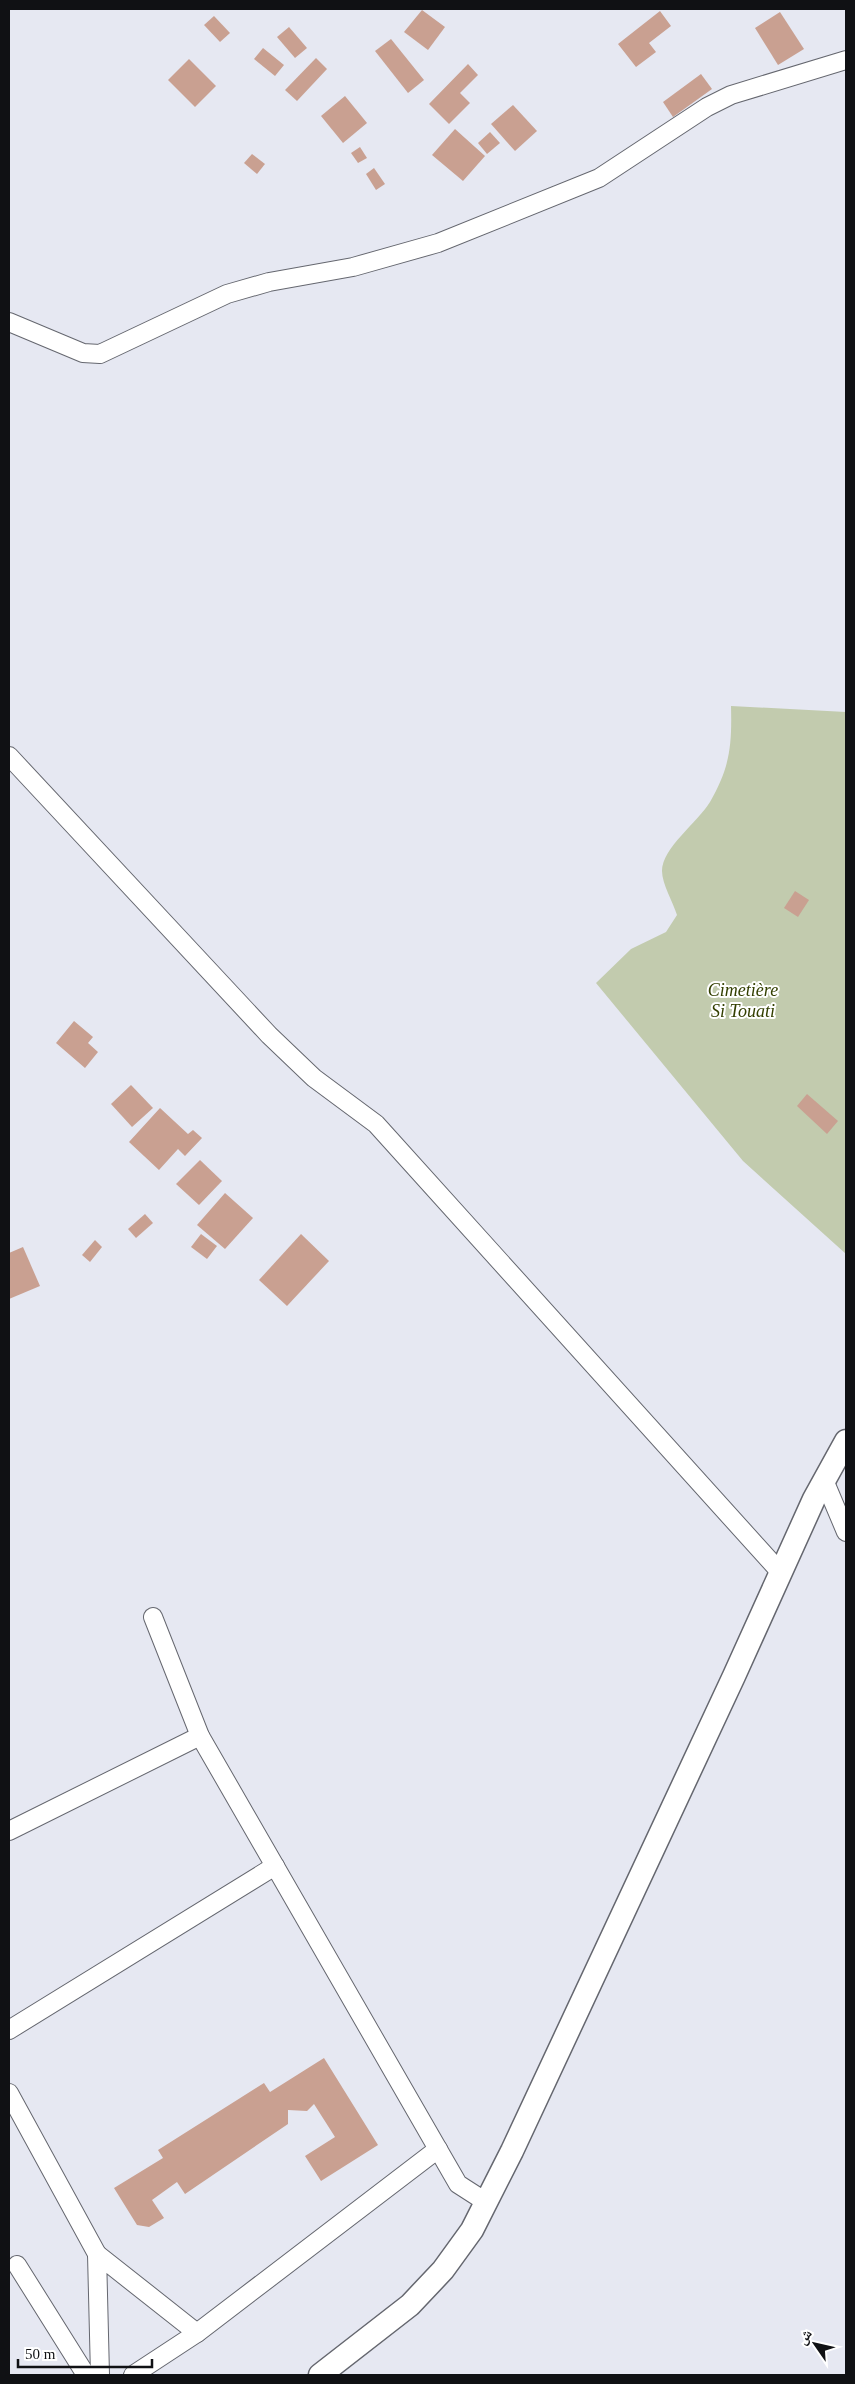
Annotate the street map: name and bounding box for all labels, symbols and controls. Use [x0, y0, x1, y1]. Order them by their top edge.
park label: Cimetière Si Touati [708, 980, 778, 1021]
north arrow [790, 2319, 840, 2369]
text: ش [794, 2327, 816, 2348]
scale bar [18, 2336, 151, 2368]
text: 50 m [25, 2346, 56, 2362]

